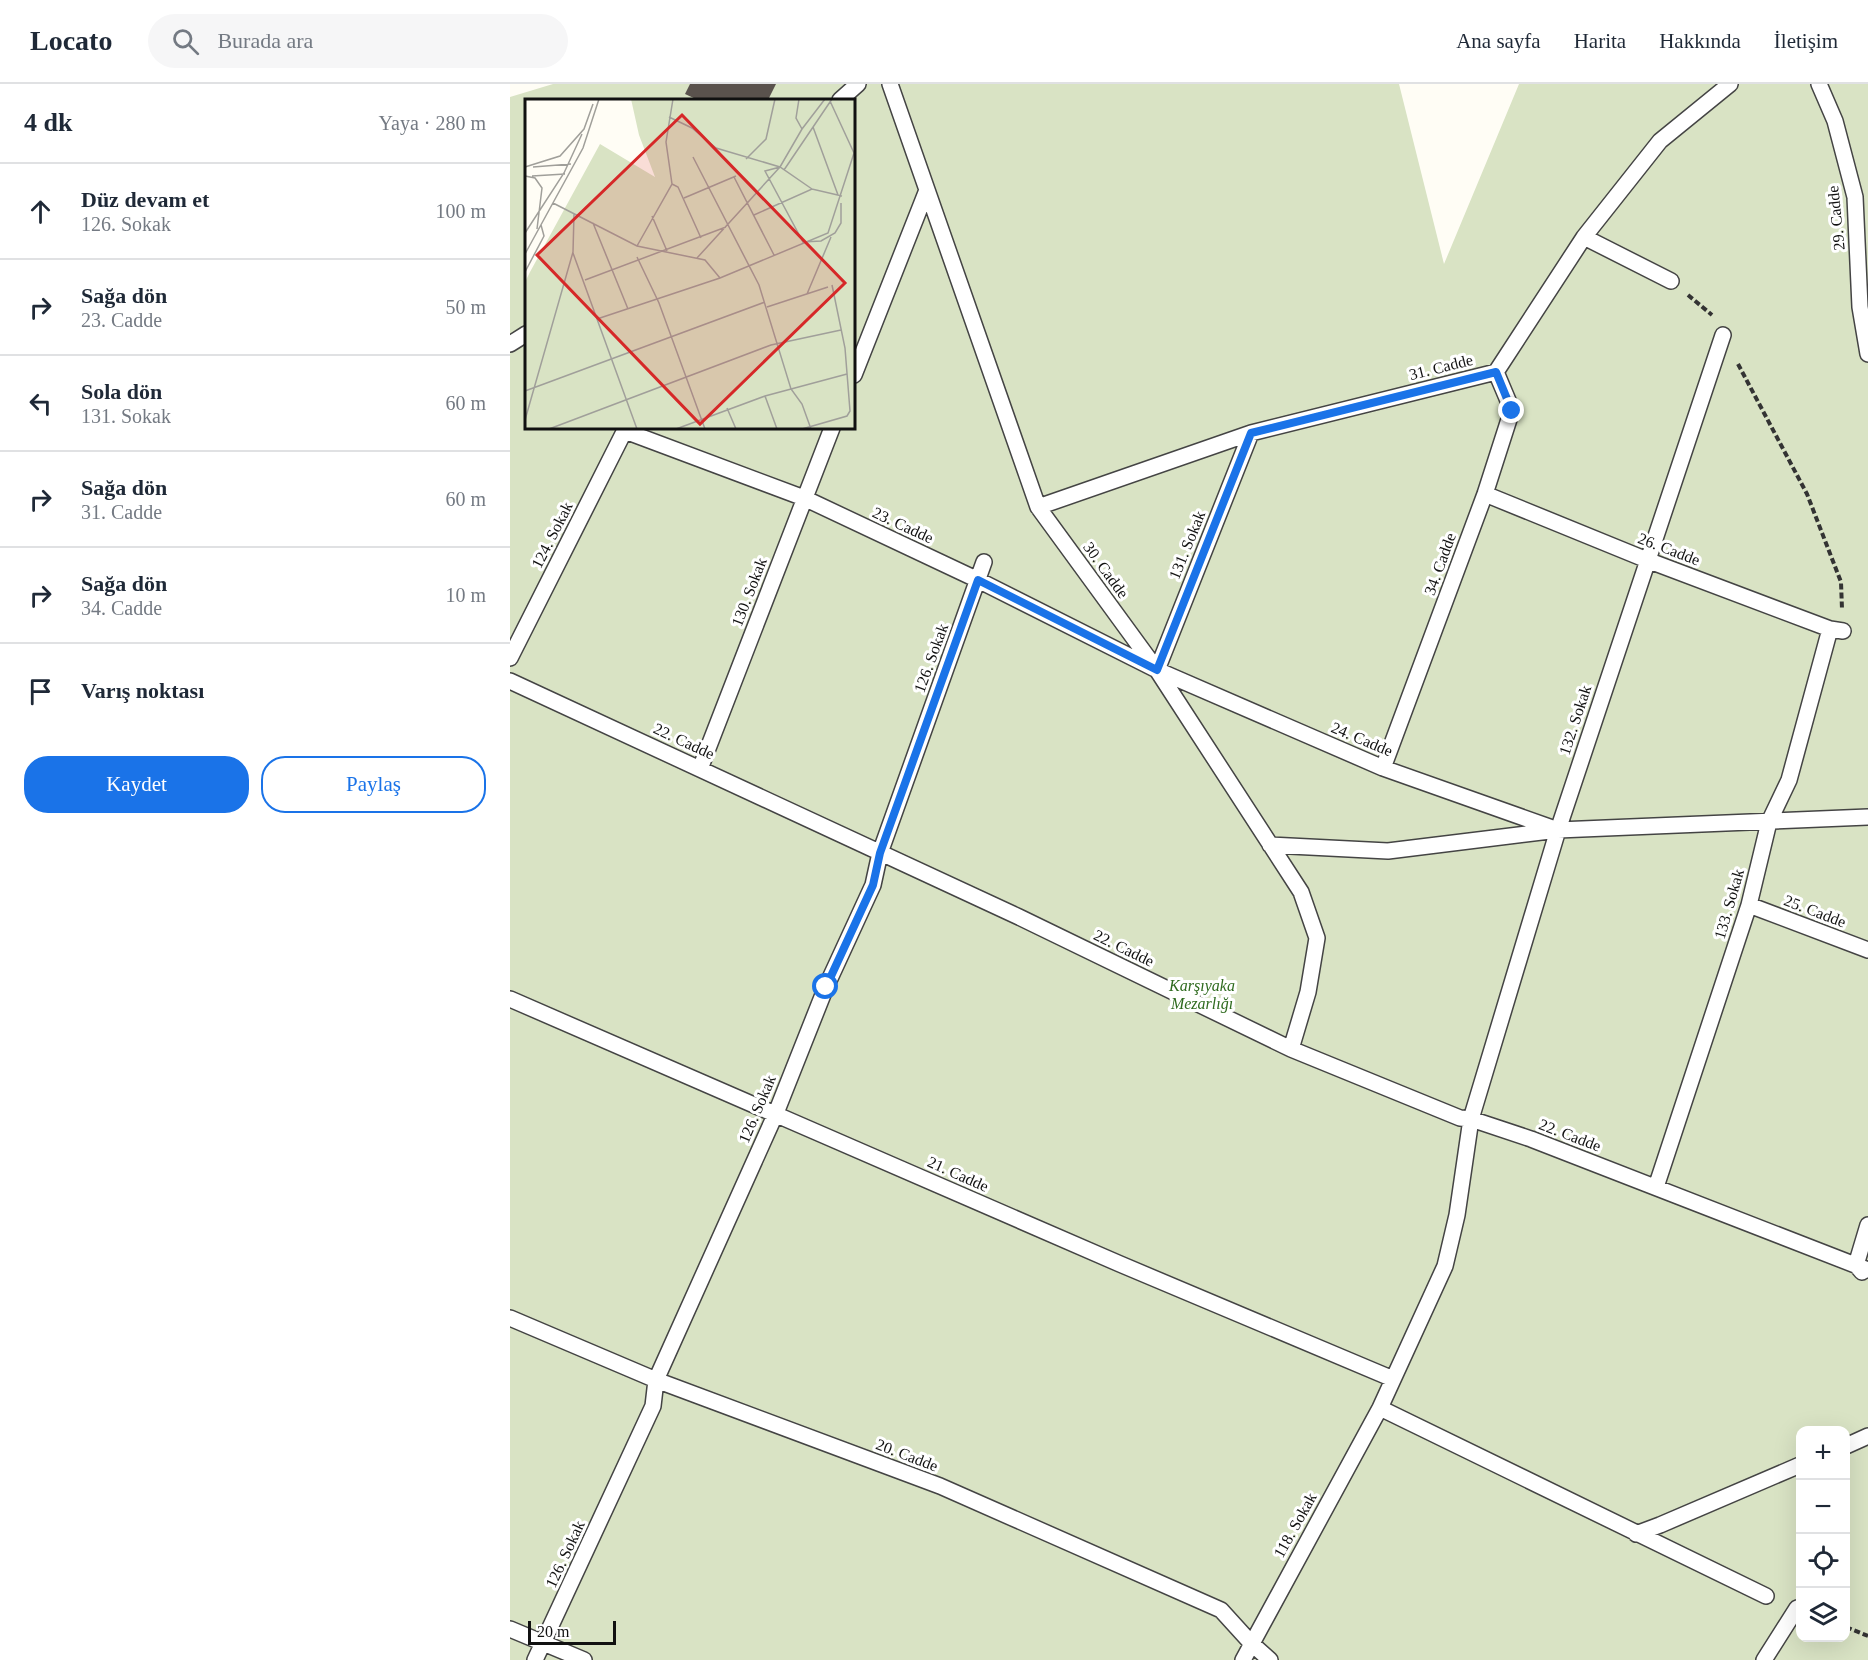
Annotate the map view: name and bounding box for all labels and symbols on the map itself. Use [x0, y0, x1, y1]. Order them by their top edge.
inset map [525, 99, 855, 429]
street label: 29. Cadde [1824, 185, 1848, 251]
street label: 31. Cadde [1407, 351, 1475, 383]
route end [1498, 397, 1524, 423]
street label: 124. Sokak [528, 499, 576, 571]
street label: 23. Cadde [870, 504, 936, 546]
street label: 131. Sokak [1166, 508, 1208, 582]
street label: 26. Cadde [1636, 529, 1702, 569]
street label: 34. Cadde [1421, 531, 1459, 597]
street label: 30. Cadde [1080, 539, 1132, 601]
street label: 130. Sokak [728, 555, 770, 629]
street label: 126. Sokak [911, 621, 951, 695]
street label: 132. Sokak [1556, 683, 1594, 757]
street label: 24. Cadde [1329, 719, 1395, 759]
street label: 22. Cadde [651, 720, 717, 762]
street label: 133. Sokak [1711, 867, 1747, 941]
street label: 25. Cadde [1782, 891, 1848, 931]
street label: 22. Cadde [1091, 926, 1157, 970]
route start [812, 973, 838, 999]
park label: Karşıyaka Mezarlığı [1168, 977, 1235, 1013]
street label: 126. Sokak [735, 1073, 779, 1145]
street label: 22. Cadde [1537, 1115, 1603, 1155]
street label: 21. Cadde [925, 1153, 991, 1195]
street label: 20. Cadde [874, 1435, 940, 1475]
street label: 118. Sokak [1270, 1490, 1320, 1560]
street label: 126. Sokak [542, 1518, 588, 1590]
scale bar [528, 1618, 616, 1646]

